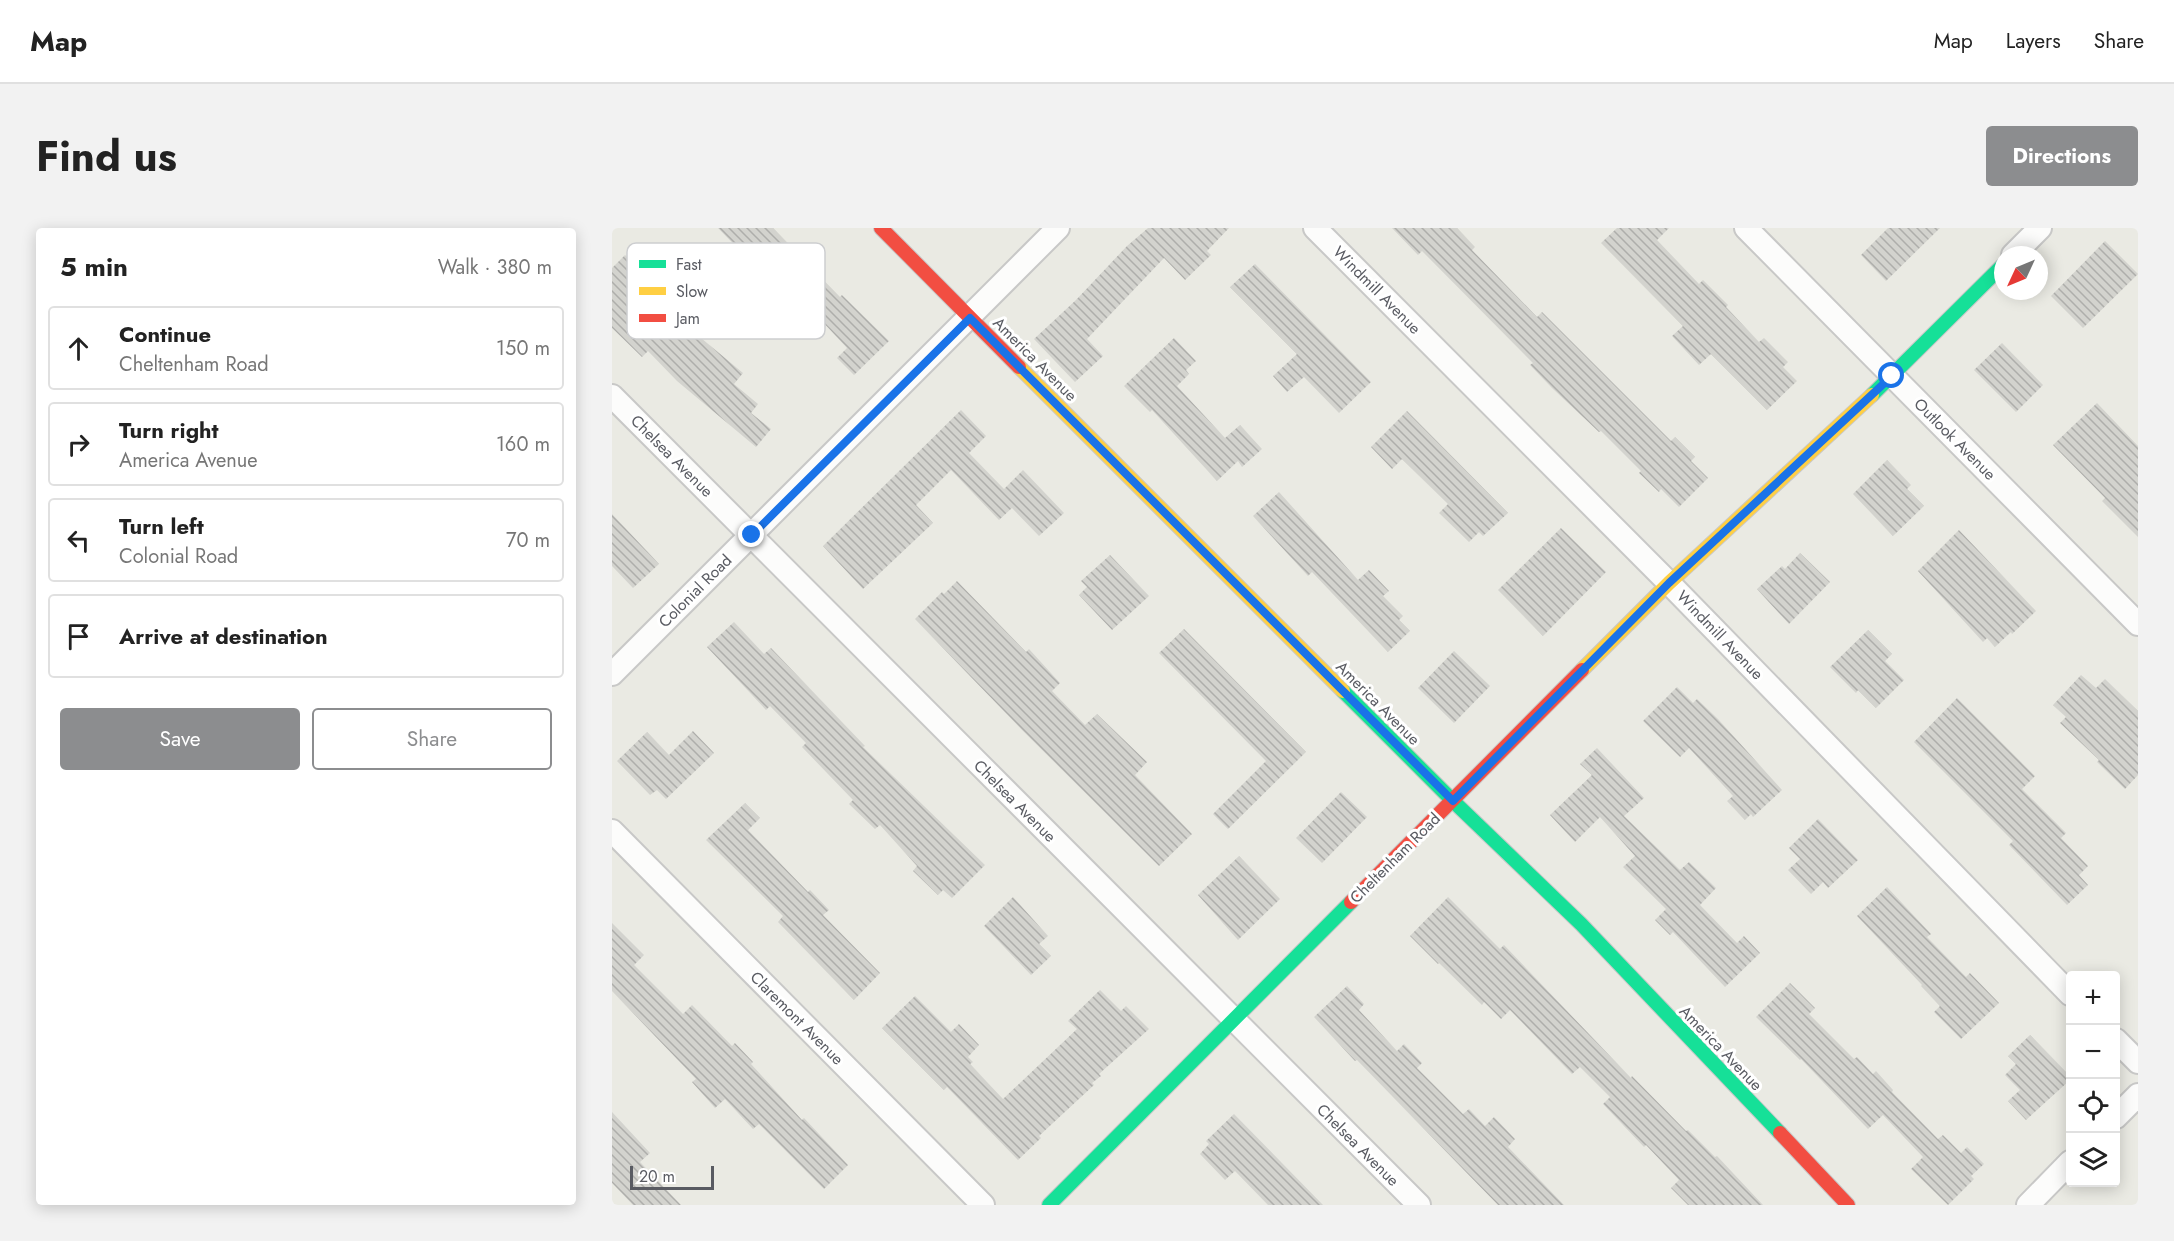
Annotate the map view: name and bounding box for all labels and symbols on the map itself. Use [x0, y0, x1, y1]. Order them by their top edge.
street label: Windmill Avenue [1328, 241, 1426, 339]
legend [627, 243, 825, 339]
north arrow [1994, 246, 2048, 300]
text: Fast [676, 253, 702, 276]
text: Slow [676, 280, 708, 303]
text: Jam [674, 307, 700, 330]
street label: America Avenue [988, 312, 1082, 406]
route start [1878, 362, 1904, 388]
street label: Outlook Avenue [1909, 393, 2001, 485]
street label: Chelsea Avenue [626, 410, 718, 502]
route end [738, 521, 764, 547]
street label: Colonial Road [653, 549, 737, 633]
street label: Windmill Avenue [1671, 585, 1769, 685]
street label: America Avenue [1331, 656, 1425, 750]
street label: Chelsea Avenue [969, 755, 1061, 847]
street label: Cheltenham Road [1345, 808, 1445, 908]
street label: Claremont Avenue [745, 966, 849, 1070]
street label: America Avenue [1674, 1000, 1768, 1096]
street label: Chelsea Avenue [1312, 1099, 1404, 1191]
scale bar [630, 1163, 714, 1190]

